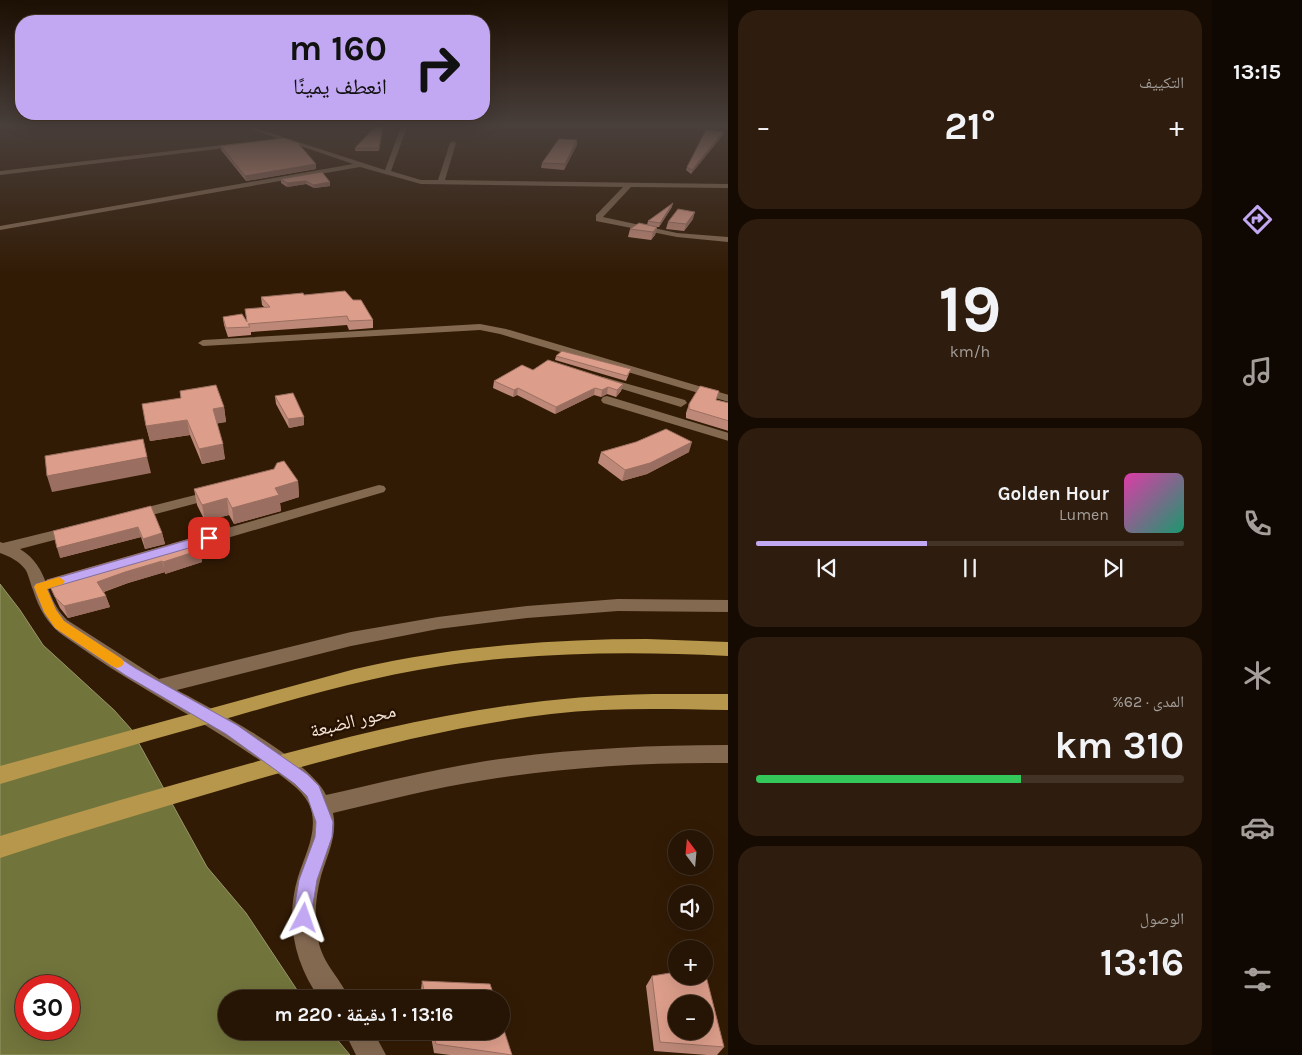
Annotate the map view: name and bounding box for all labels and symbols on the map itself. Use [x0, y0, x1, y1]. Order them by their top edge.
pin [188, 517, 230, 559]
street label: محور الضبعة [308, 700, 398, 742]
north arrow [668, 830, 712, 875]
position arrow [277, 891, 329, 943]
speed limit sign: 30 [15, 975, 80, 1040]

